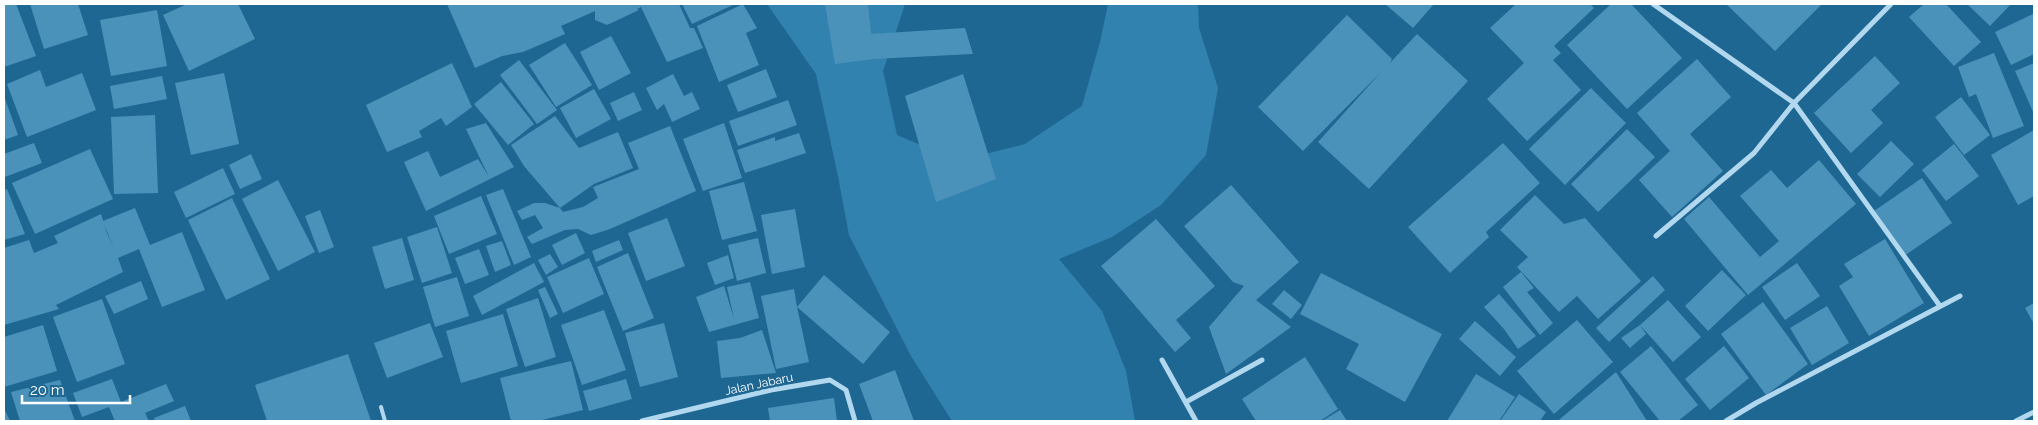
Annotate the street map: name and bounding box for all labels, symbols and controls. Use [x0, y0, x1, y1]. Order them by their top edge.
street label: Jalan Jabaru [724, 370, 794, 398]
scale bar [22, 372, 130, 404]
text: 20 m [30, 381, 65, 399]

